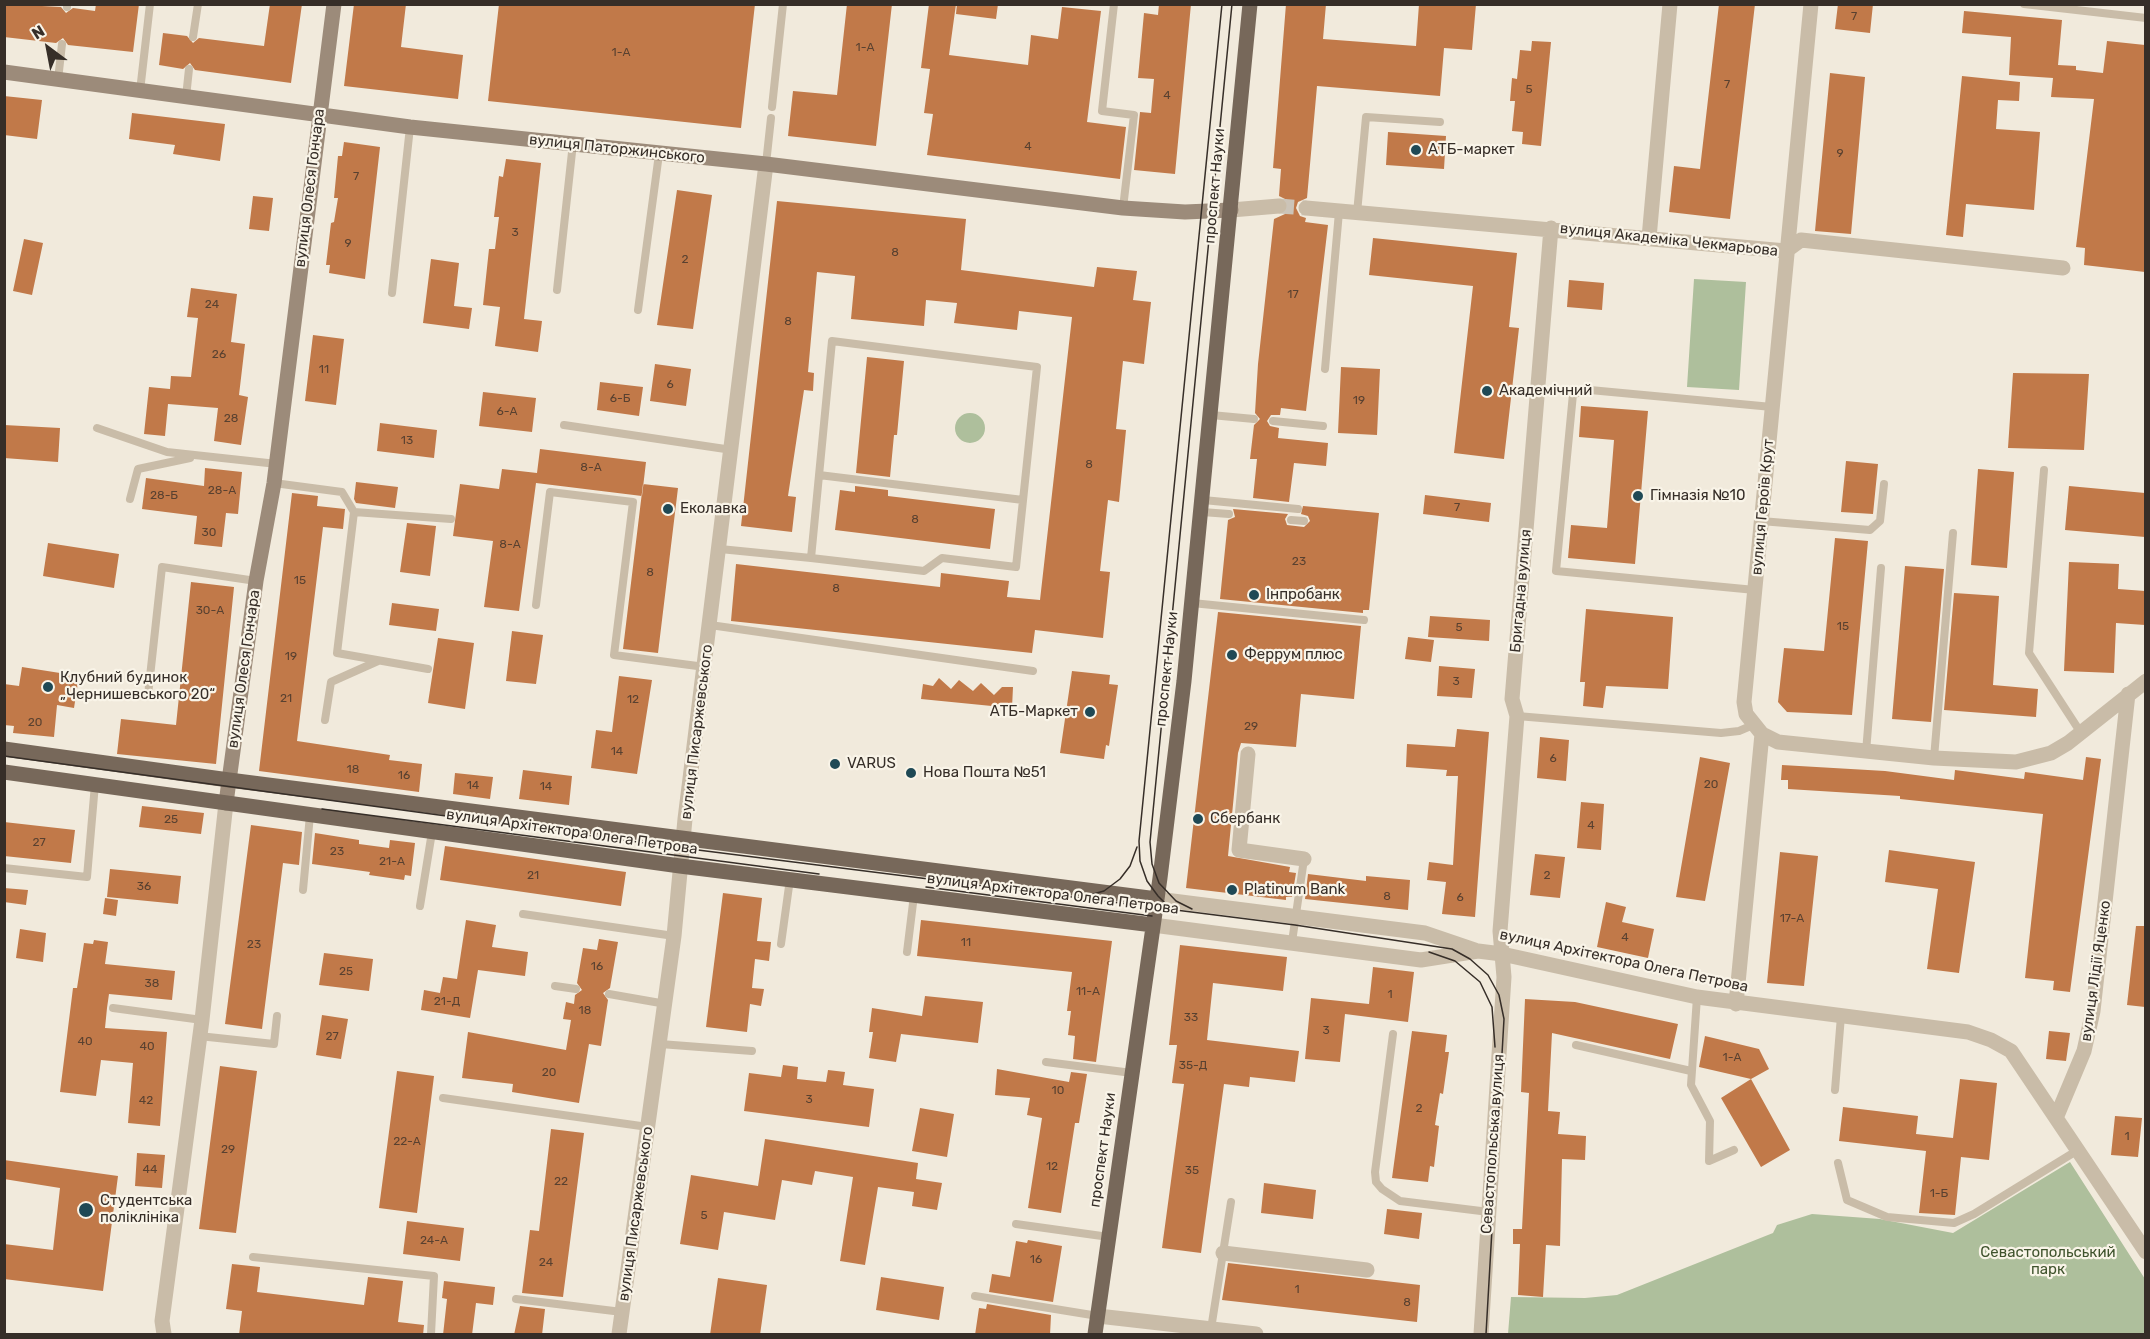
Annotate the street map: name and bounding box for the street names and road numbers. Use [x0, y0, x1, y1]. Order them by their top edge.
street label: вулиця Олеся Гончара [291, 108, 329, 268]
street label: проспект Науки [1201, 128, 1229, 244]
street label: вулиця Паторжинського [528, 131, 706, 167]
street label: вулиця Академіка Чекмарьова [1559, 220, 1779, 260]
street label: вулиця Героїв Крут [1748, 438, 1778, 576]
street label: Бригадна вулиця [1507, 528, 1535, 654]
street label: вулиця Олеся Гончара [224, 589, 264, 749]
street label: проспект Науки [1152, 610, 1182, 728]
street label: вулиця Писаржевського [677, 643, 717, 821]
street label: вулиця Архітектора Олега Петрова [445, 805, 699, 859]
street label: вулиця Архітектора Олега Петрова [926, 870, 1180, 918]
street label: вулиця Лідії Яценко [2077, 899, 2115, 1043]
street label: вулиця Архітектора Олега Петрова [1498, 926, 1750, 996]
street label: Севастопольська вулиця [1478, 1053, 1508, 1235]
street label: проспект Науки [1086, 1091, 1120, 1209]
street label: вулиця Писаржевського [615, 1125, 657, 1303]

